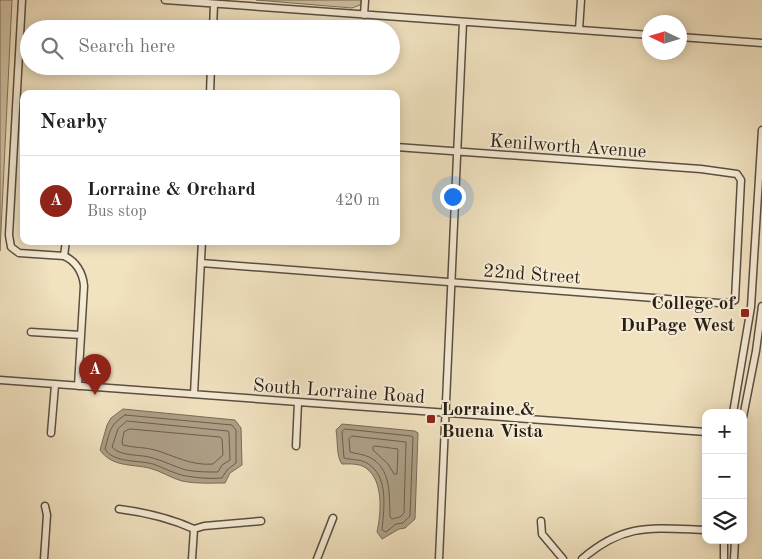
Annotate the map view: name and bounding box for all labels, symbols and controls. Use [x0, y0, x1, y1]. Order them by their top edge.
north arrow [642, 15, 687, 60]
search box [20, 20, 400, 75]
icon: search [38, 34, 66, 62]
text: Search here [78, 38, 175, 57]
text: Nearby [40, 112, 108, 133]
street label: Kenilworth Avenue [489, 133, 647, 162]
text: Lorraine & Orchard [87, 181, 256, 200]
your location [440, 184, 466, 210]
text: A [50, 193, 62, 209]
text: 420 m [335, 193, 380, 209]
text: Bus stop [87, 204, 147, 220]
street label: 22nd Street [482, 263, 581, 288]
place label: College of DuPage West [620, 295, 736, 336]
marker: College of DuPage West [739, 307, 751, 319]
pin: A [79, 354, 111, 395]
street label: South Lorraine Road [252, 377, 426, 408]
place label: Lorraine & Buena Vista [441, 401, 544, 442]
map controls [702, 409, 747, 544]
button: + [702, 409, 747, 454]
marker: Lorraine & Buena Vista [425, 413, 437, 425]
button: − [702, 454, 747, 499]
button: layers [702, 499, 747, 544]

